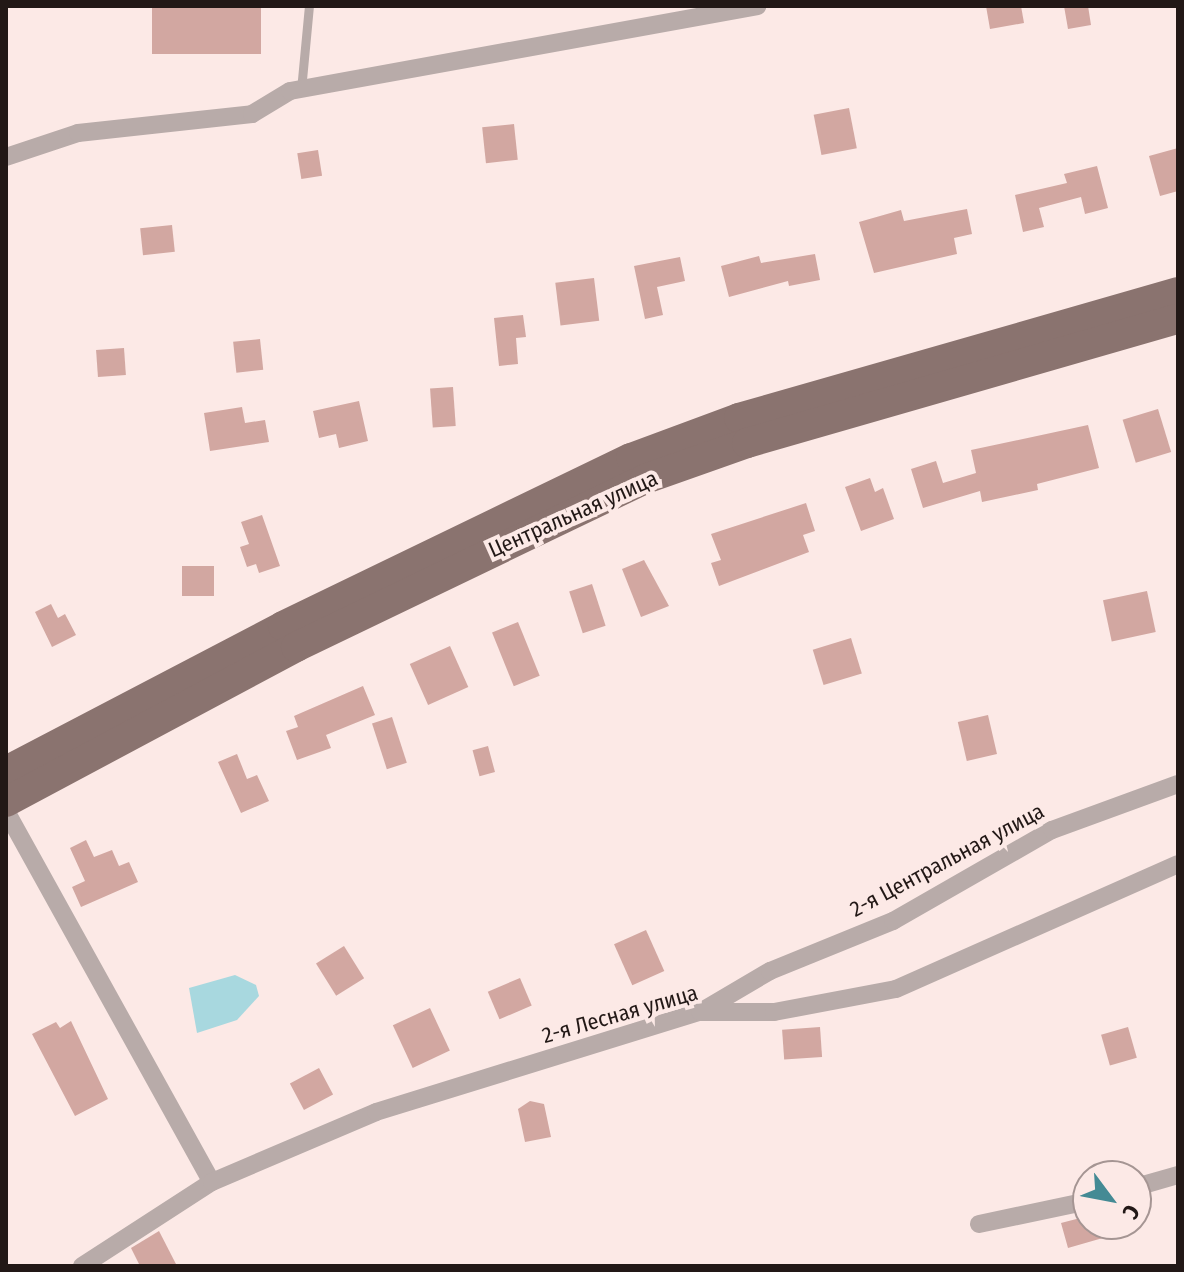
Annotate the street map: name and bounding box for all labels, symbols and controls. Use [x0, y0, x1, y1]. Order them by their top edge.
street label: Центральная улица [484, 465, 662, 563]
street label: 2-я Центральная улица [845, 798, 1049, 922]
street label: 2-я Лесная улица [539, 979, 701, 1049]
north arrow [1072, 1160, 1152, 1240]
text: С [1117, 1200, 1146, 1224]

